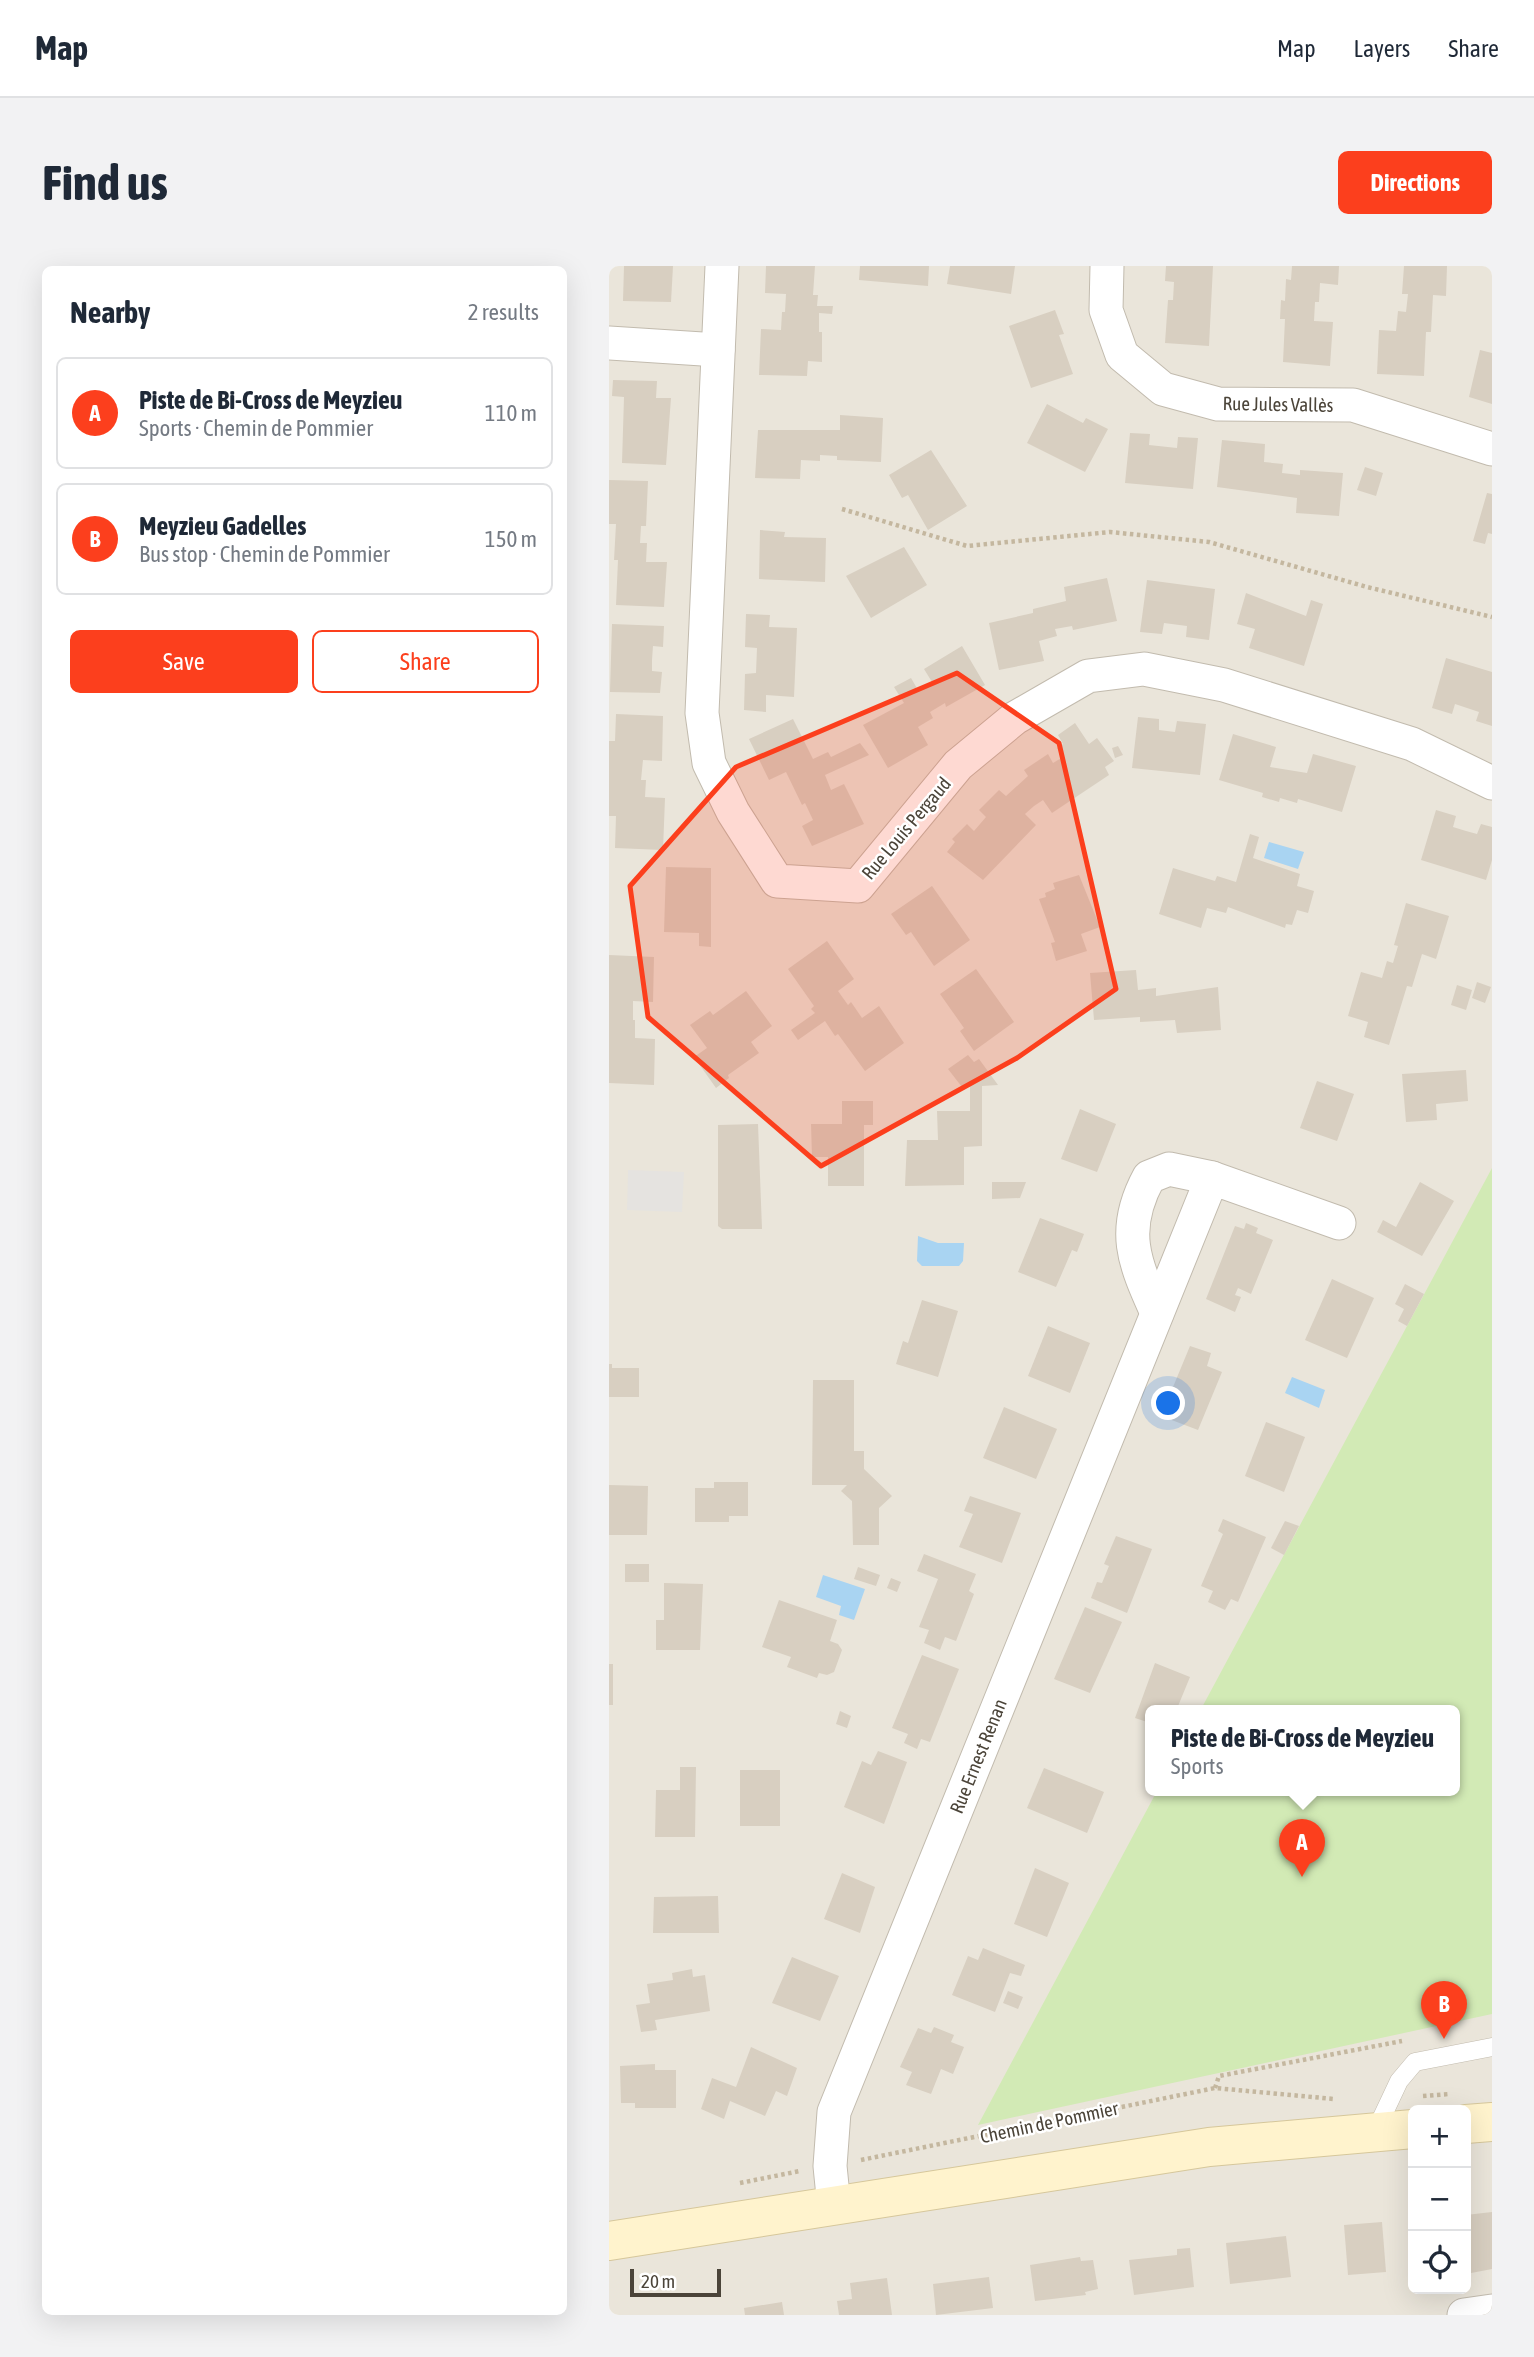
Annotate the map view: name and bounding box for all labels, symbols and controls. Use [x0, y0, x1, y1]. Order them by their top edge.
text: Map [35, 29, 88, 67]
text: Map [1277, 35, 1316, 62]
text: Layers [1354, 35, 1410, 62]
text: Share [1448, 35, 1499, 62]
button: Directions [1338, 151, 1492, 214]
text: Find us [42, 154, 168, 210]
text: Nearby [70, 295, 150, 329]
text: 2 results [468, 299, 539, 325]
text: Piste de Bi-Cross de Meyzieu [139, 385, 402, 415]
street label: Rue Jules Vallès [1222, 392, 1334, 416]
text: A [89, 400, 101, 426]
text: 110 m [485, 400, 537, 426]
text: Sports · Chemin de Pommier [139, 415, 373, 441]
text: Meyzieu Gadelles [139, 511, 306, 541]
text: B [90, 526, 100, 552]
text: 150 m [485, 526, 537, 552]
text: Bus stop · Chemin de Pommier [139, 541, 390, 567]
button: Save [70, 630, 298, 693]
button: Share [312, 630, 539, 693]
street label: Rue Louis Pergaud [857, 772, 955, 884]
your location [1151, 1386, 1185, 1420]
street label: Rue Ernest Renan [945, 1695, 1011, 1817]
popup [1145, 1705, 1460, 1796]
text: Piste de Bi-Cross de Meyzieu [1171, 1723, 1434, 1753]
text: Sports [1171, 1753, 1224, 1779]
pin: A [1279, 1819, 1325, 1877]
pin: B [1421, 1981, 1467, 2039]
street label: Chemin de Pommier [978, 2097, 1120, 2147]
map controls [1408, 2105, 1471, 2294]
button: + [1408, 2105, 1471, 2168]
button: − [1408, 2168, 1471, 2231]
button: locate [1408, 2231, 1471, 2294]
scale bar [630, 2266, 721, 2298]
text: 20 m [641, 2270, 675, 2292]

